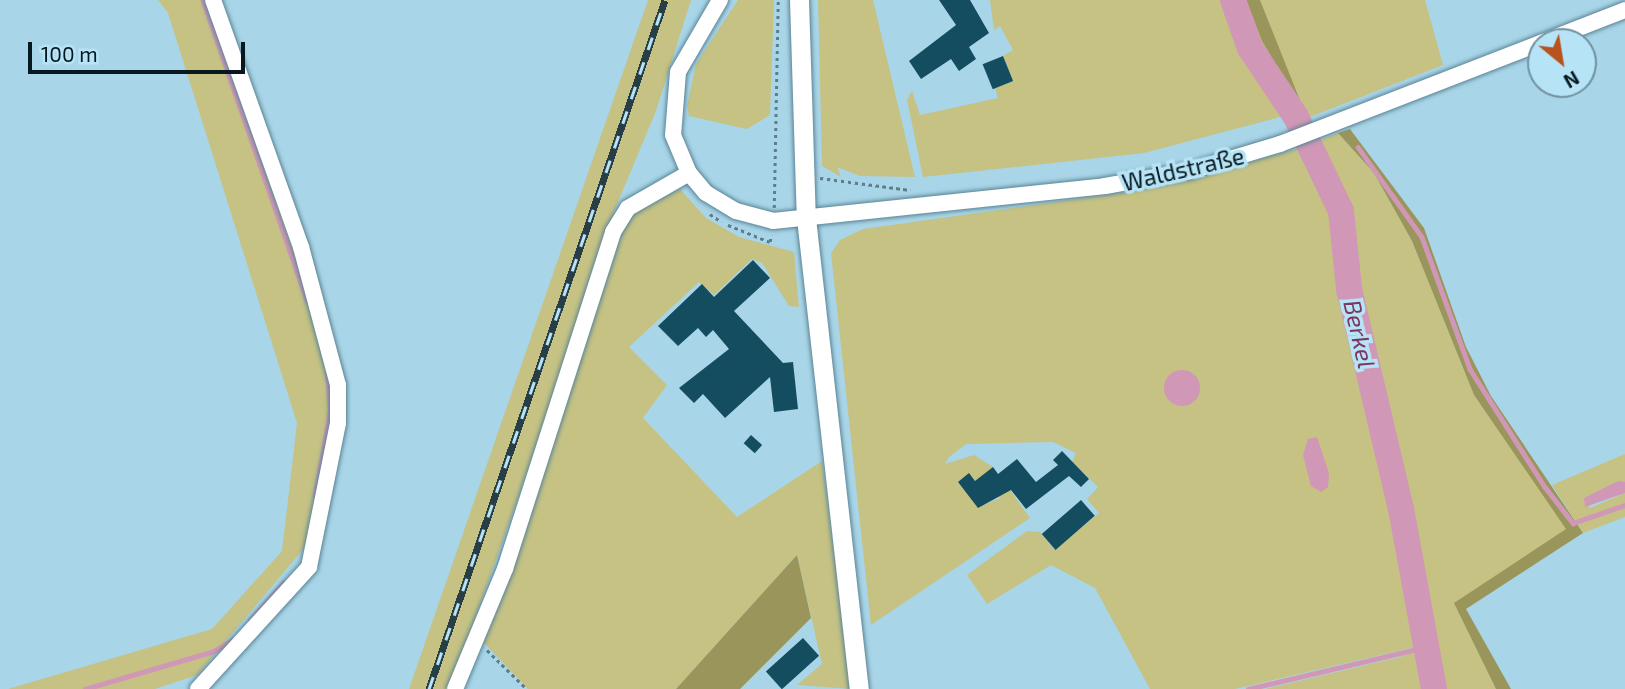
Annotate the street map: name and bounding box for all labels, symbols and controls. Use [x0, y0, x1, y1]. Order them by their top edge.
scale bar [32, 28, 248, 72]
north arrow [1527, 28, 1597, 98]
text: 100 m [41, 41, 98, 66]
text: N [1560, 66, 1583, 93]
street label: Waldstraße [1119, 142, 1247, 196]
water label: Berkel [1338, 297, 1382, 371]

